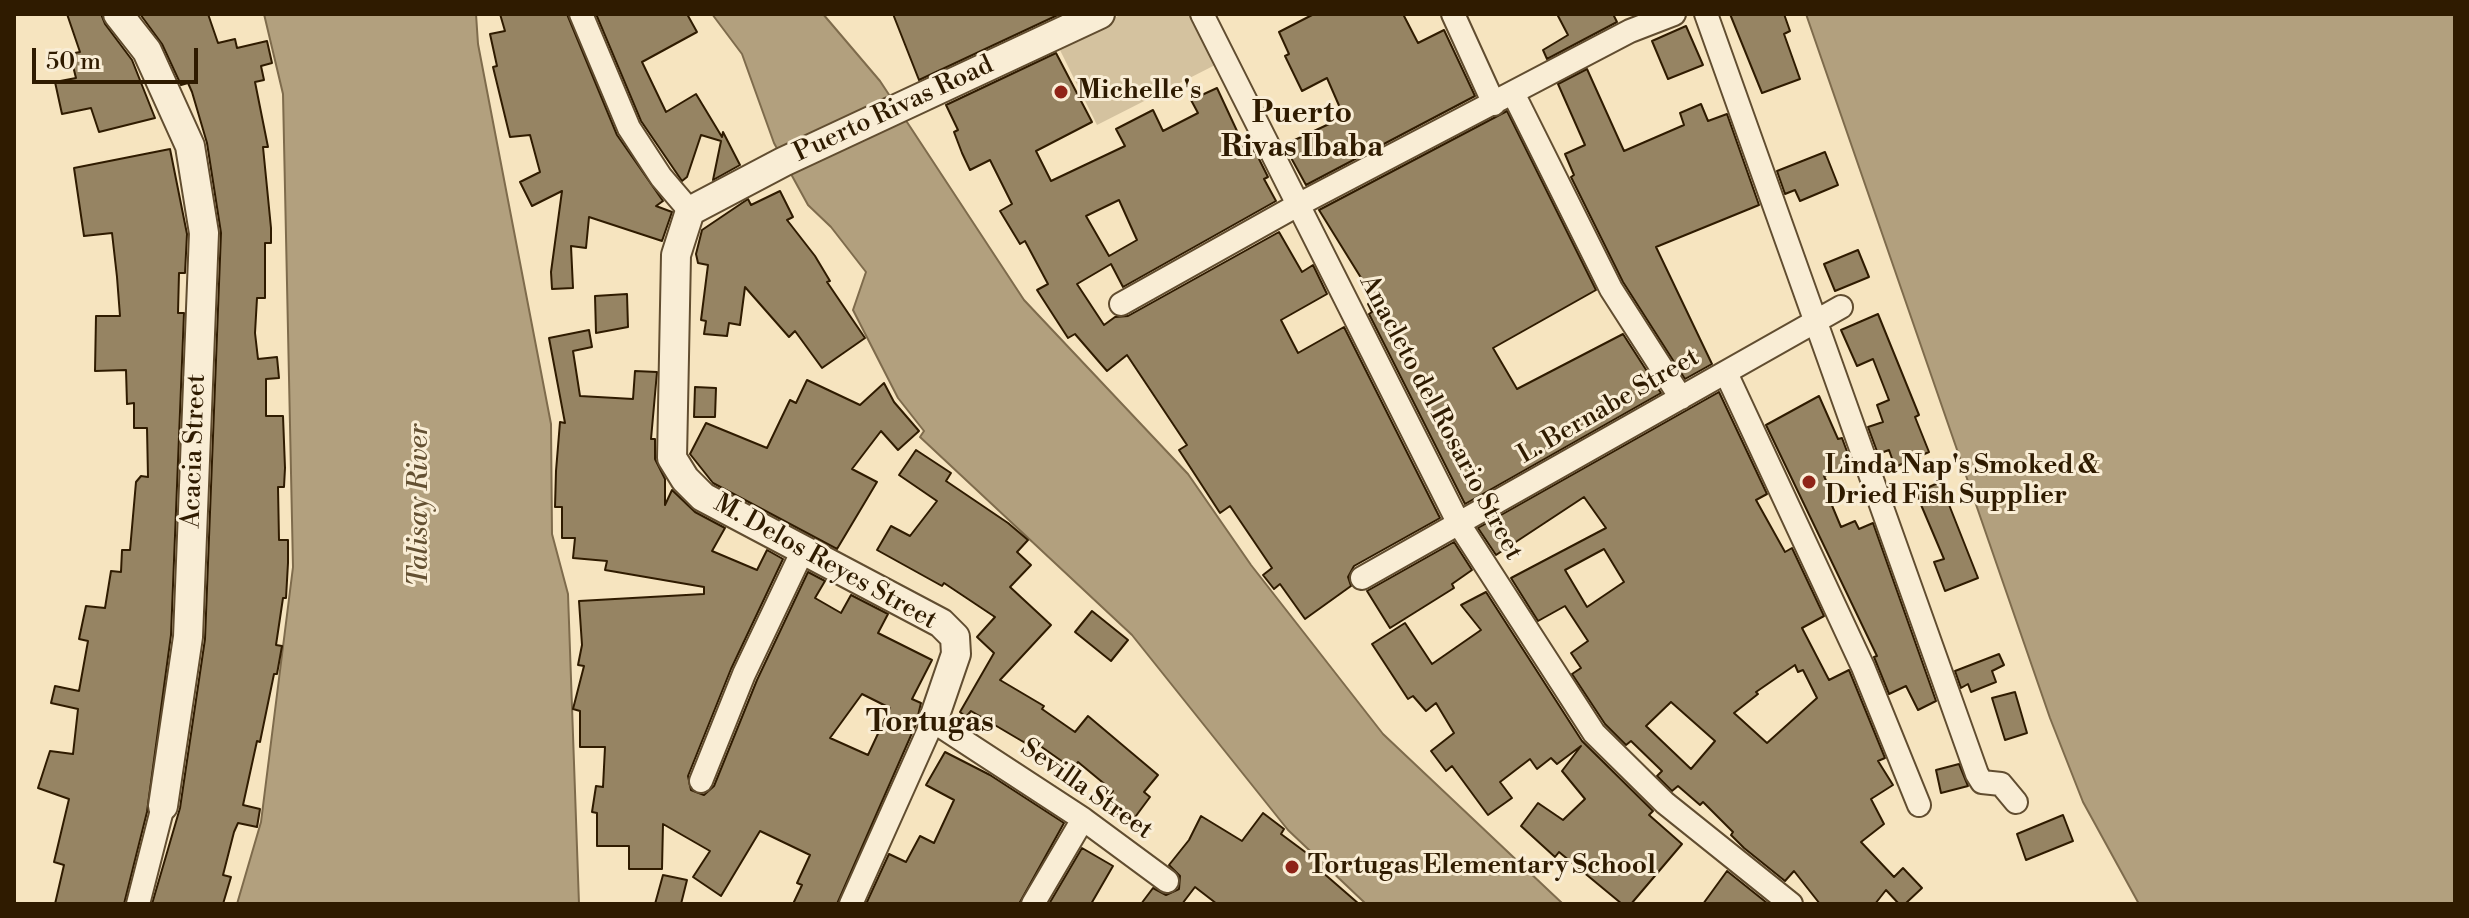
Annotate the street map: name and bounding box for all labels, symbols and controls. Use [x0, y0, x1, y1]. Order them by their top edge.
scale bar [36, 32, 202, 82]
text: 50 m [46, 47, 101, 77]
street label: Puerto Rivas Road [789, 50, 999, 170]
place label: Michelle's [1077, 76, 1201, 108]
marker: Michelle's [1052, 83, 1070, 101]
district label: Puerto Rivas Ibaba [1221, 97, 1383, 168]
street label: Anacleto del Rosario Street [1352, 270, 1528, 566]
street label: L. Bernabe Street [1513, 342, 1705, 472]
street label: Acacia Street [177, 373, 213, 529]
water label: Talisay River [403, 423, 437, 587]
place label: Linda Nap's Smoked & Dried Fish Supplier [1825, 451, 2100, 512]
marker: Linda Nap's Smoked & Dried Fish Supplier [1800, 473, 1818, 491]
street label: M. Delos Reyes Street [708, 489, 942, 637]
district label: Tortugas [866, 706, 994, 742]
street label: Sevilla Street [1014, 733, 1158, 847]
place label: Tortugas Elementary School [1308, 851, 1656, 883]
marker: Tortugas Elementary School [1283, 858, 1301, 876]

